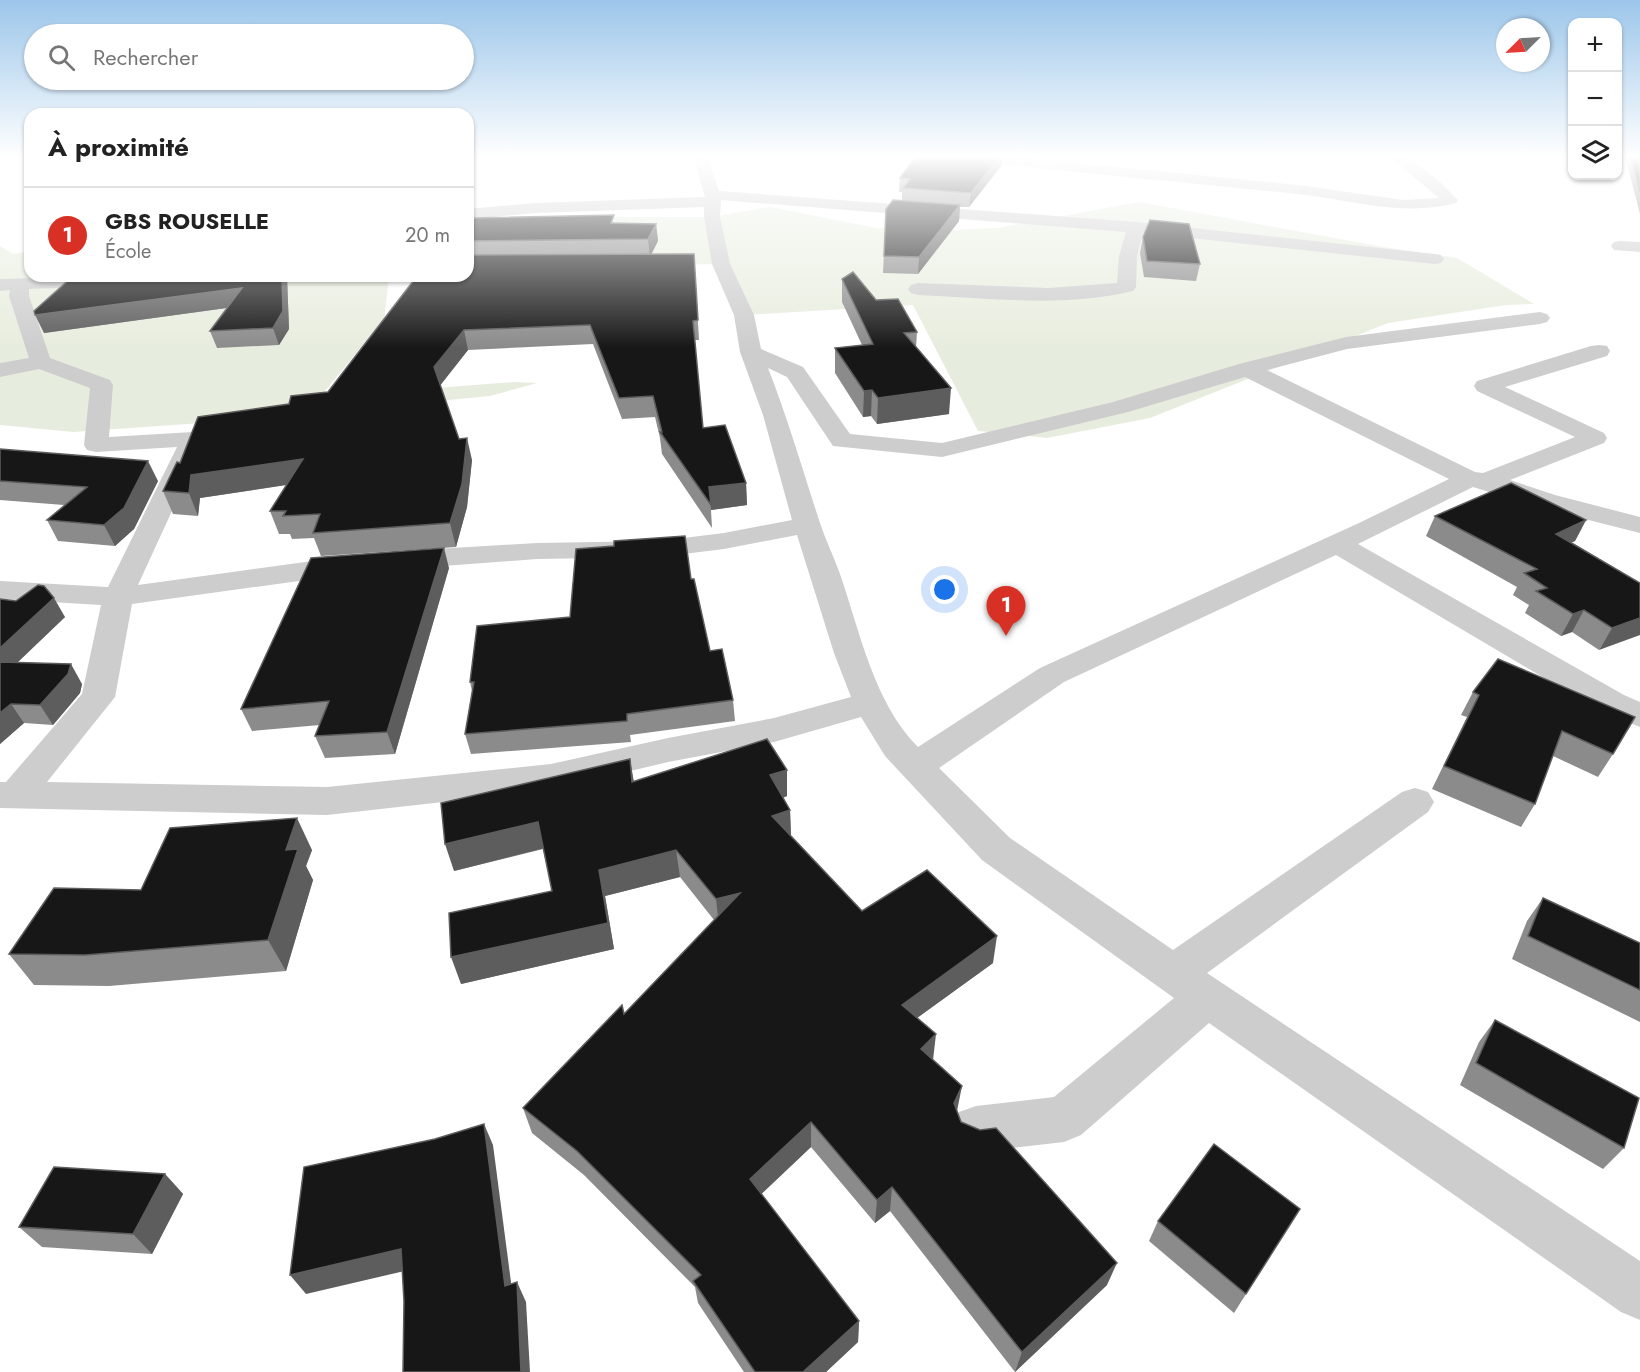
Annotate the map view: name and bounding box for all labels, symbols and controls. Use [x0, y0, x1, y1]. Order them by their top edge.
north arrow [1496, 18, 1550, 72]
map controls [1568, 18, 1622, 180]
button: + [1568, 18, 1622, 72]
search box [24, 24, 474, 90]
icon: search [45, 41, 78, 74]
text: Rechercher [93, 41, 198, 73]
button: − [1568, 72, 1622, 126]
button: layers [1568, 126, 1622, 180]
text: À proximité [48, 128, 189, 166]
text: GBS ROUSELLE [105, 205, 269, 237]
text: 1 [62, 221, 73, 250]
text: 20 m [405, 221, 450, 250]
text: École [105, 237, 151, 266]
your location [930, 575, 959, 604]
pin: 1 [986, 586, 1026, 636]

